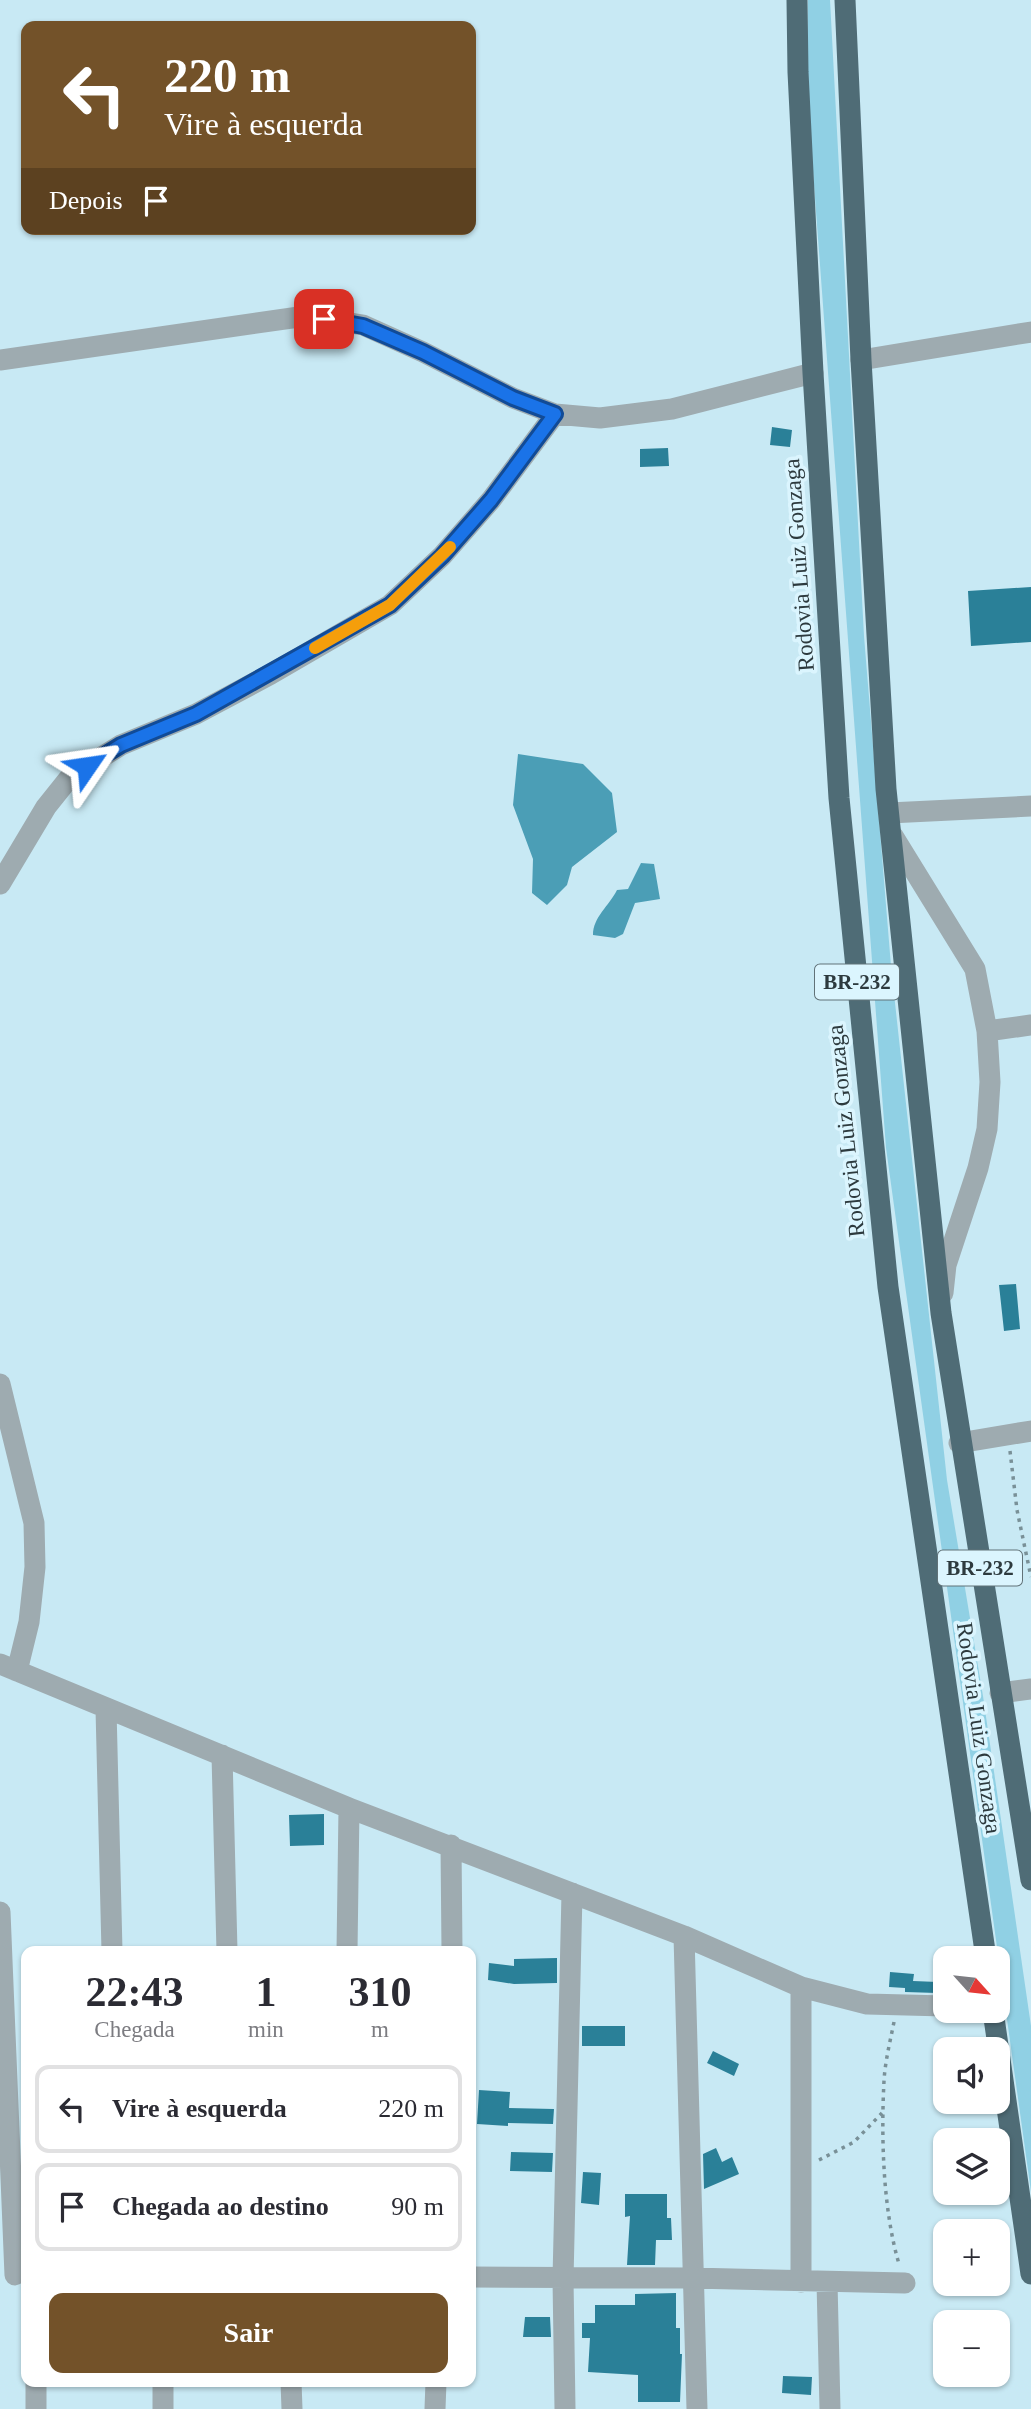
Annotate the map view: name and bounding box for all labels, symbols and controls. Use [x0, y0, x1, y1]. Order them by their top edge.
text: 220 m [164, 48, 291, 103]
icon: left [49, 49, 140, 140]
text: Vire à esquerda [164, 106, 363, 142]
icon: arrive [137, 182, 175, 220]
text: Depois [49, 186, 123, 215]
pin [294, 289, 354, 349]
icon: arrive [305, 300, 343, 338]
street label: Rodovia Luiz Gonzaga [779, 458, 819, 672]
position arrow [50, 729, 124, 803]
road number: BR-232 [815, 964, 899, 1000]
street label: Rodovia Luiz Gonzaga [822, 1024, 870, 1238]
road number: BR-232 [938, 1550, 1022, 1586]
street label: Rodovia Luiz Gonzaga [952, 1621, 1006, 1835]
north arrow [933, 1946, 1010, 2023]
map controls [933, 1946, 1010, 2387]
text: 22:43 [86, 1969, 184, 2015]
text: 1 [255, 1969, 276, 2015]
text: 310 [348, 1969, 411, 2015]
text: Chegada [94, 2017, 175, 2042]
text: min [248, 2017, 284, 2042]
text: m [371, 2017, 389, 2042]
button: sound [933, 2037, 1010, 2114]
icon: left [53, 2090, 91, 2128]
text: Vire à esquerda [112, 2094, 287, 2123]
text: 220 m [378, 2094, 444, 2123]
button: layers [933, 2128, 1010, 2205]
icon: arrive [53, 2188, 91, 2226]
text: Chegada ao destino [112, 2192, 329, 2221]
text: 90 m [391, 2192, 444, 2221]
button: + [933, 2219, 1010, 2296]
button: Sair [49, 2293, 448, 2373]
button: − [933, 2310, 1010, 2387]

